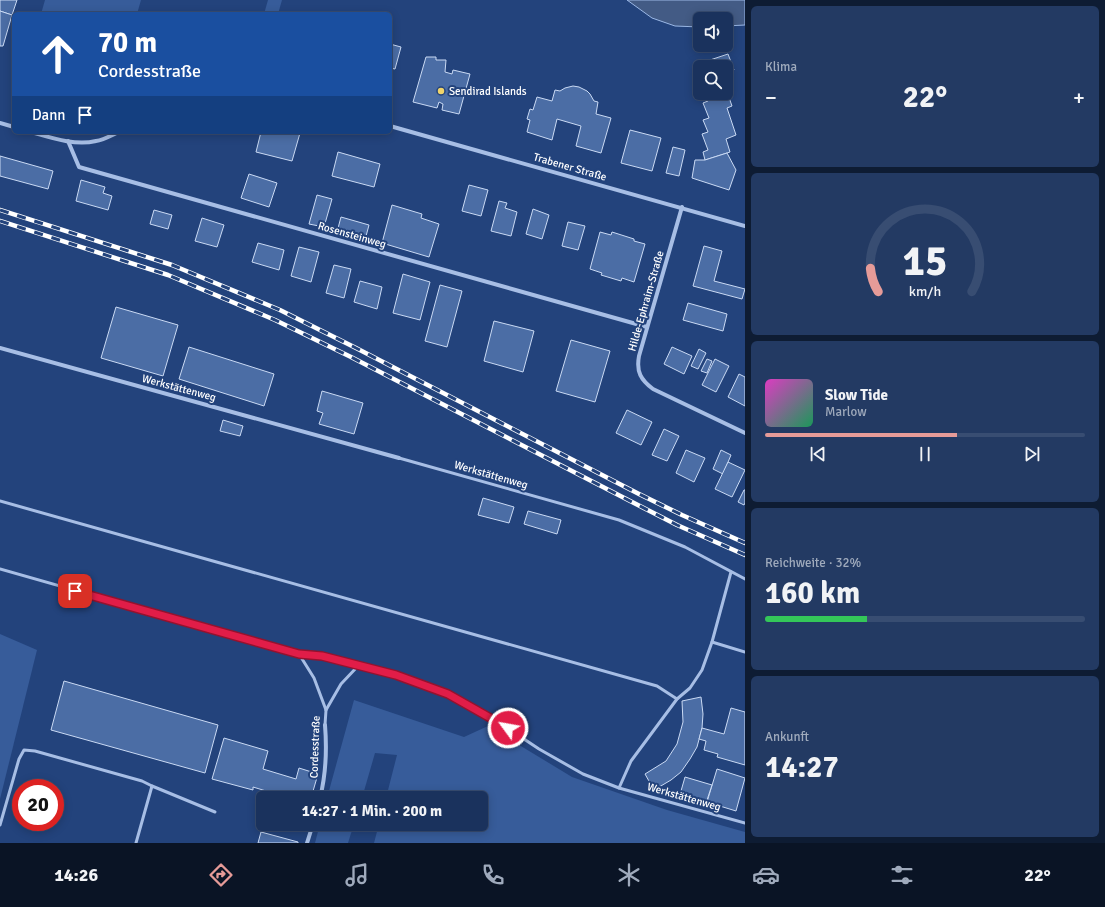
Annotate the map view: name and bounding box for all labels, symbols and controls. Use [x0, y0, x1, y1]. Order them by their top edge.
map controls [693, 12, 733, 100]
button: sound [693, 12, 733, 52]
text: 70 m [98, 26, 157, 60]
icon: ahead [32, 28, 84, 80]
text: Klima [765, 59, 797, 75]
text: Cordesstraße [98, 60, 201, 82]
button: search [693, 60, 733, 100]
text: 22° [903, 79, 947, 116]
text: − [765, 84, 777, 111]
text: + [1073, 84, 1085, 111]
place label: Sendirad Islands [449, 85, 527, 98]
marker: Sendirad Islands [436, 86, 446, 96]
icon: arrive [74, 104, 96, 126]
text: Dann [32, 106, 66, 124]
street label: Trabener Straße [532, 150, 608, 184]
street label: Rosensteinweg [316, 219, 388, 251]
text: 15 [903, 236, 947, 287]
street label: Hilde-Ephraim-Straße [625, 249, 667, 353]
text: km/h [909, 283, 941, 300]
street label: Werkstättenweg [141, 372, 218, 404]
text: Slow Tide [825, 386, 888, 404]
text: Marlow [825, 404, 867, 420]
icon: previous [807, 443, 829, 465]
icon: pause [914, 443, 936, 465]
icon: next [1021, 443, 1043, 465]
street label: Werkstättenweg [453, 458, 530, 492]
text: Reichweite · 32% [765, 555, 861, 571]
pin [58, 574, 92, 608]
text: 160 km [765, 575, 860, 612]
icon: arrive [64, 580, 86, 602]
position arrow [487, 707, 529, 749]
street label: Cordesstraße [307, 715, 323, 779]
text: Ankunft [765, 729, 809, 745]
text: 14:27 [765, 749, 839, 786]
speed limit sign: 20 [12, 779, 64, 831]
street label: Werkstättenweg [646, 780, 723, 814]
text: 14:27 · 1 Min. · 200 m [302, 802, 442, 820]
icon: directions [207, 861, 235, 889]
icon: music [343, 861, 371, 889]
icon: phone [479, 861, 507, 889]
icon: climate [615, 861, 643, 889]
icon: car [752, 861, 780, 889]
icon: filters [888, 861, 916, 889]
text: 14:26 [54, 864, 98, 886]
text: 22° [1024, 864, 1051, 886]

